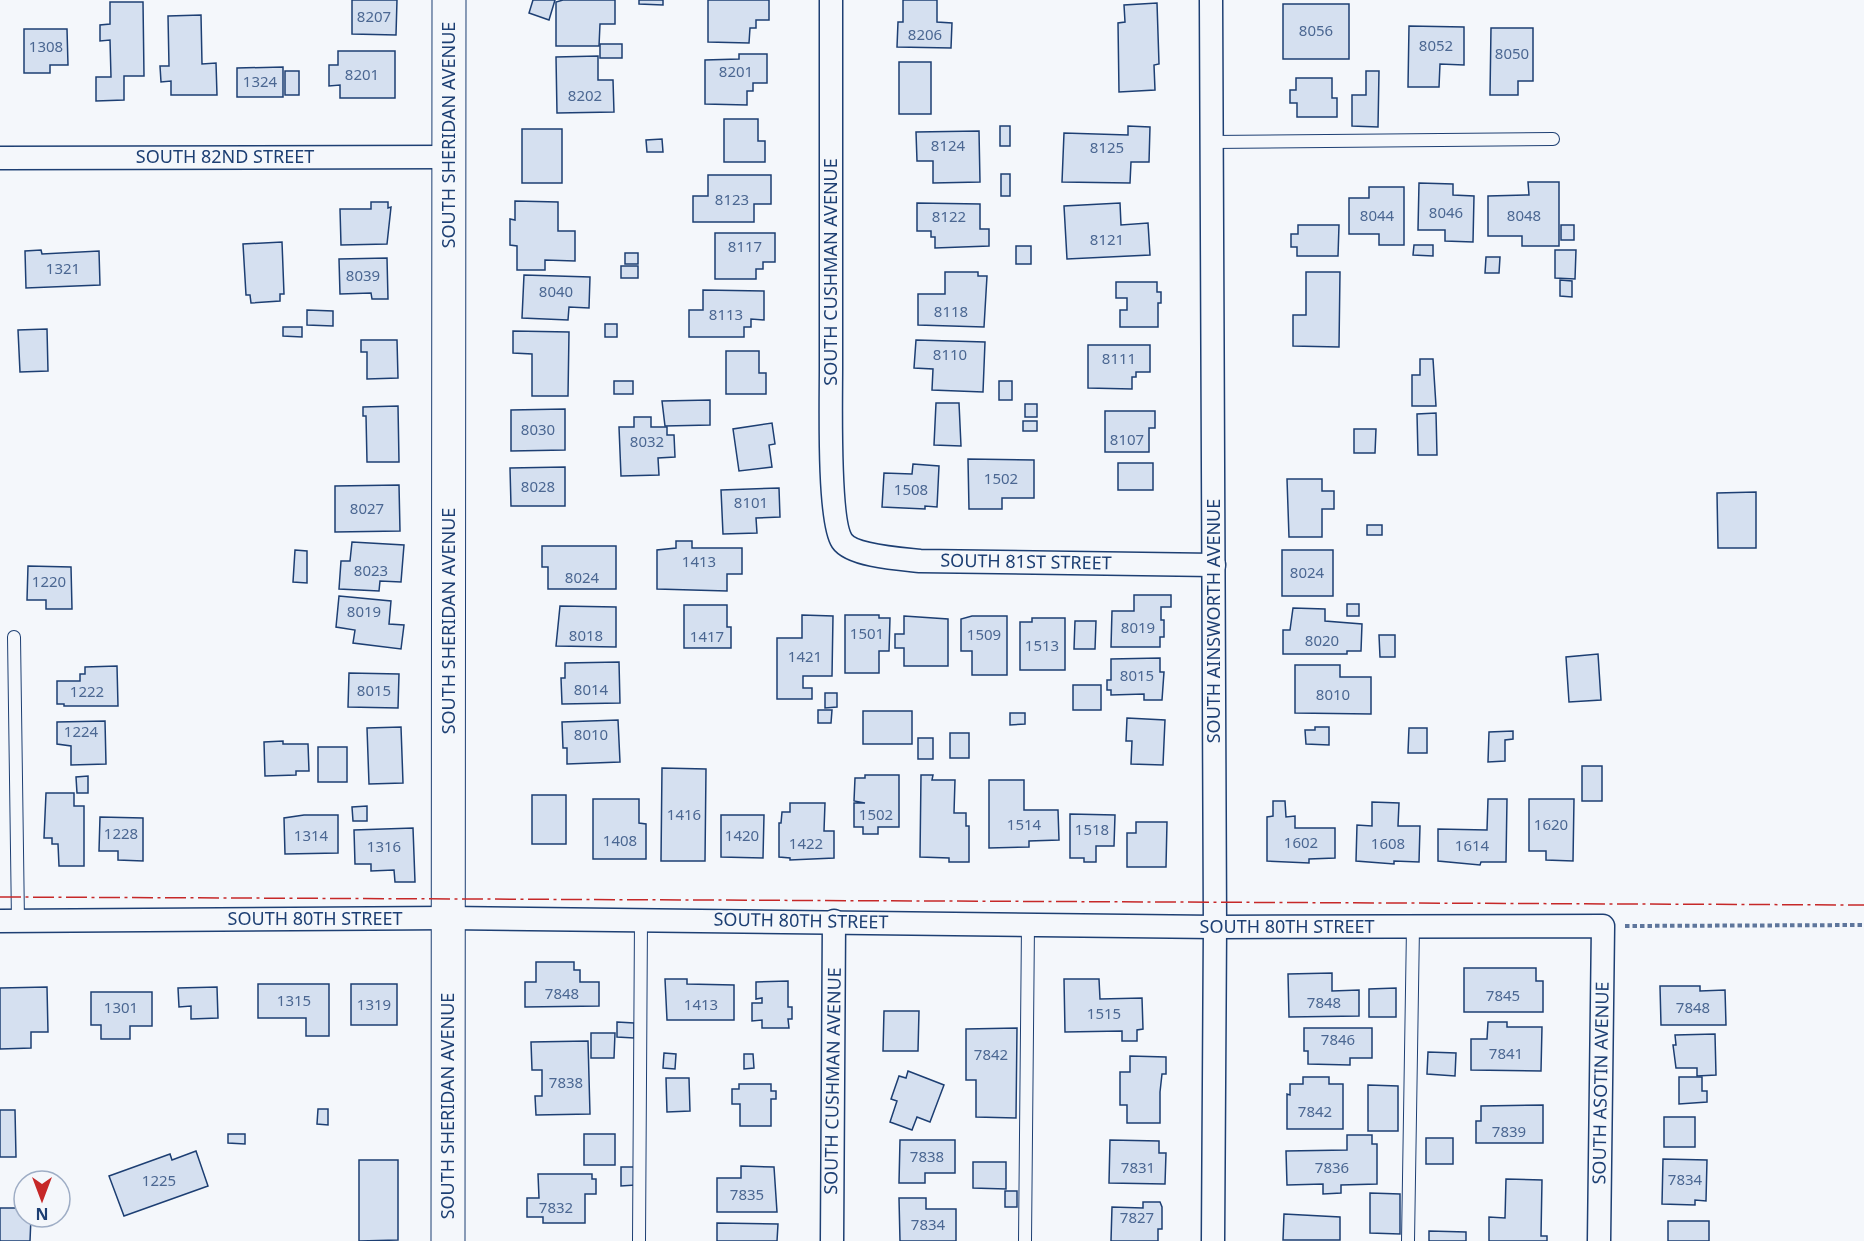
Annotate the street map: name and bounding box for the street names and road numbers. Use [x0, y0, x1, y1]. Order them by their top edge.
street label: SOUTH SHERIDAN AVENUE [436, 22, 460, 248]
street label: SOUTH 82ND STREET [136, 144, 314, 168]
street label: SOUTH CUSHMAN AVENUE [818, 158, 842, 386]
street label: SOUTH AINSWORTH AVENUE [1201, 499, 1225, 743]
street label: SOUTH SHERIDAN AVENUE [436, 508, 460, 734]
street label: SOUTH 81ST STREET [940, 548, 1112, 574]
street label: SOUTH 80TH STREET [228, 906, 402, 930]
street label: SOUTH 80TH STREET [713, 906, 889, 934]
street label: SOUTH 80TH STREET [1200, 914, 1374, 938]
street label: SOUTH CUSHMAN AVENUE [818, 967, 846, 1195]
street label: SOUTH ASOTIN AVENUE [1586, 981, 1614, 1185]
street label: SOUTH SHERIDAN AVENUE [435, 993, 459, 1219]

